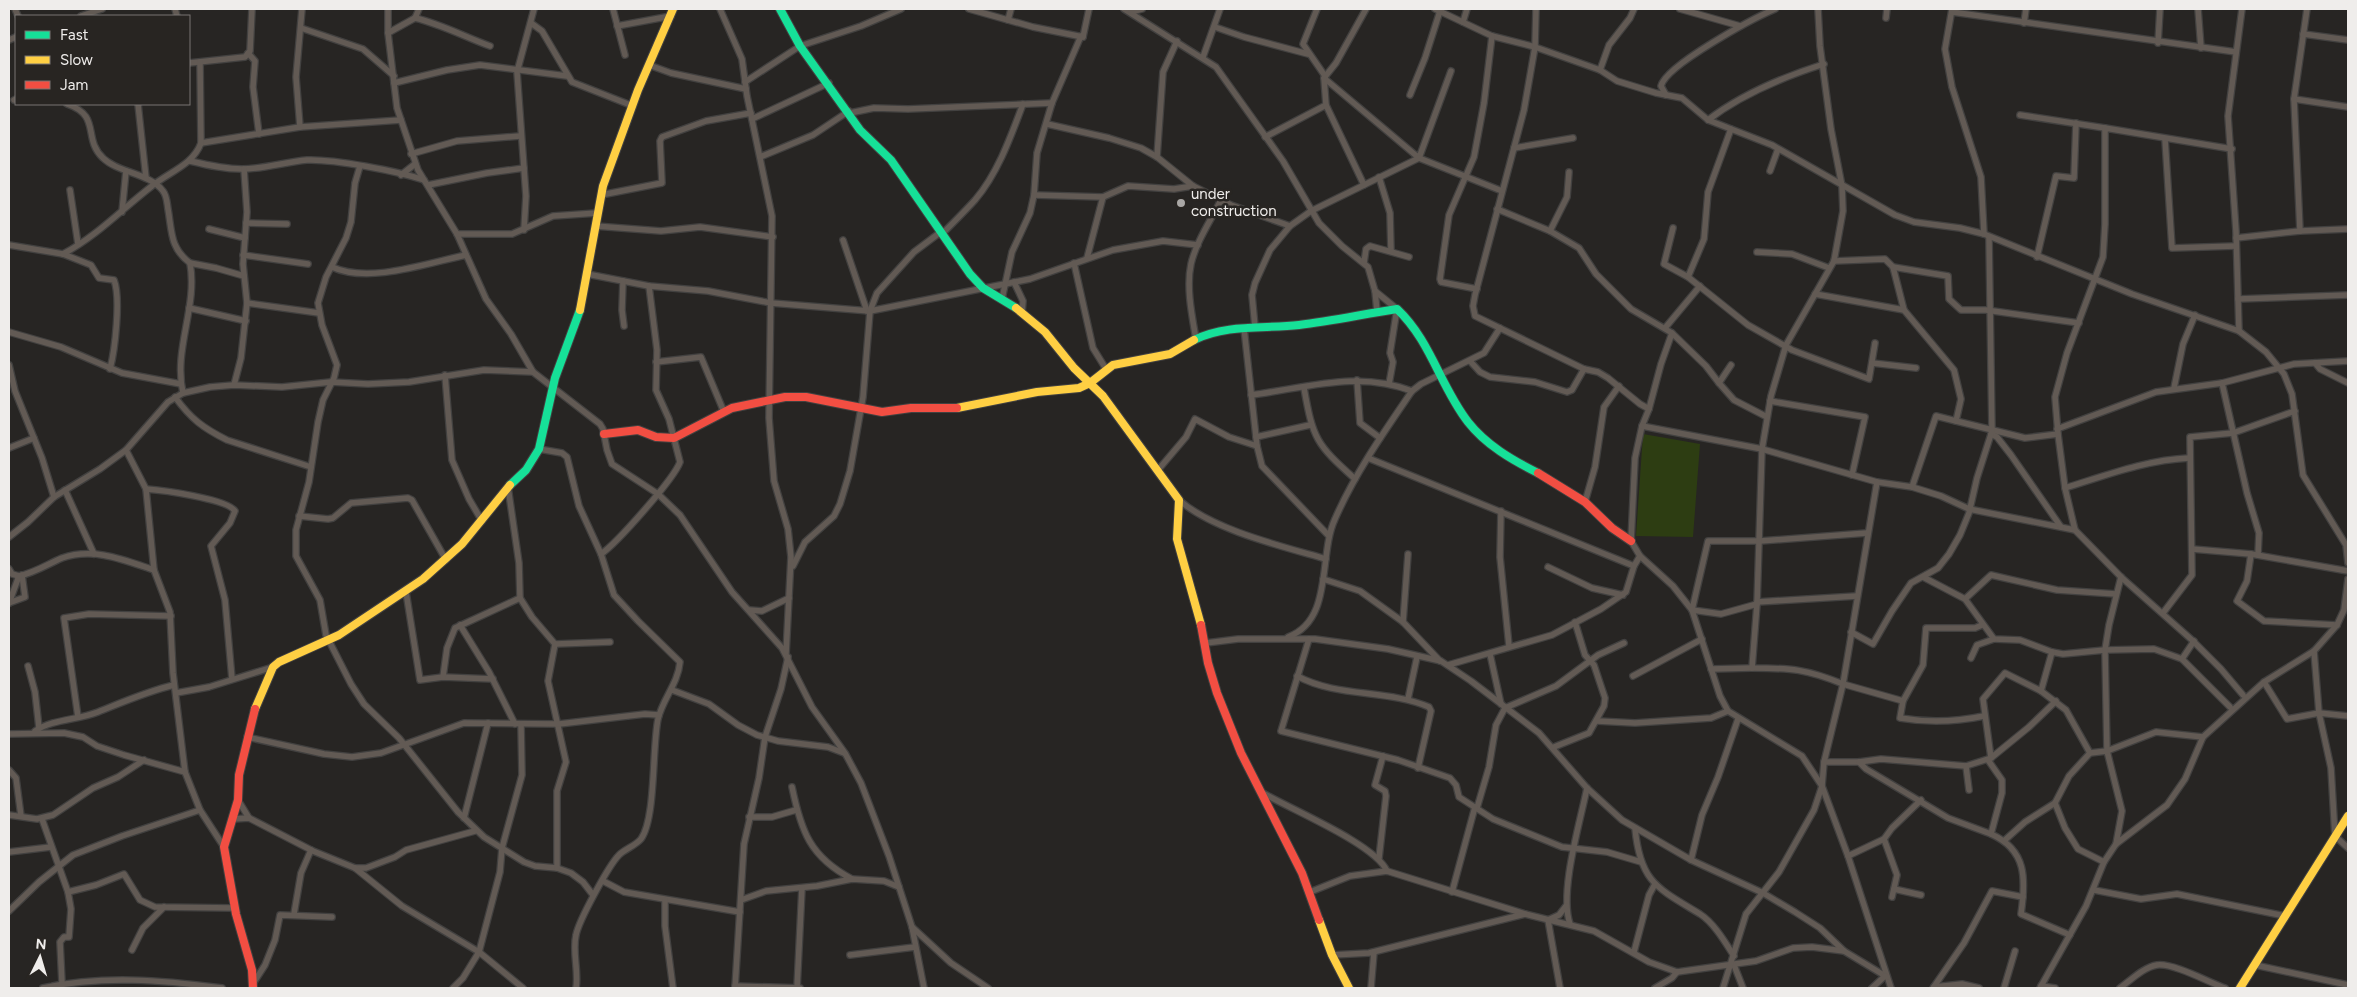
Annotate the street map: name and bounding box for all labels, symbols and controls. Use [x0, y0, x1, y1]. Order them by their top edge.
legend [15, 15, 190, 105]
text: Fast [60, 26, 89, 44]
text: Slow [60, 51, 93, 69]
text: Jam [60, 76, 88, 94]
place label: under construction [1191, 185, 1277, 220]
marker: under construction [1175, 197, 1187, 209]
north arrow [15, 932, 65, 982]
text: N [35, 936, 47, 953]

